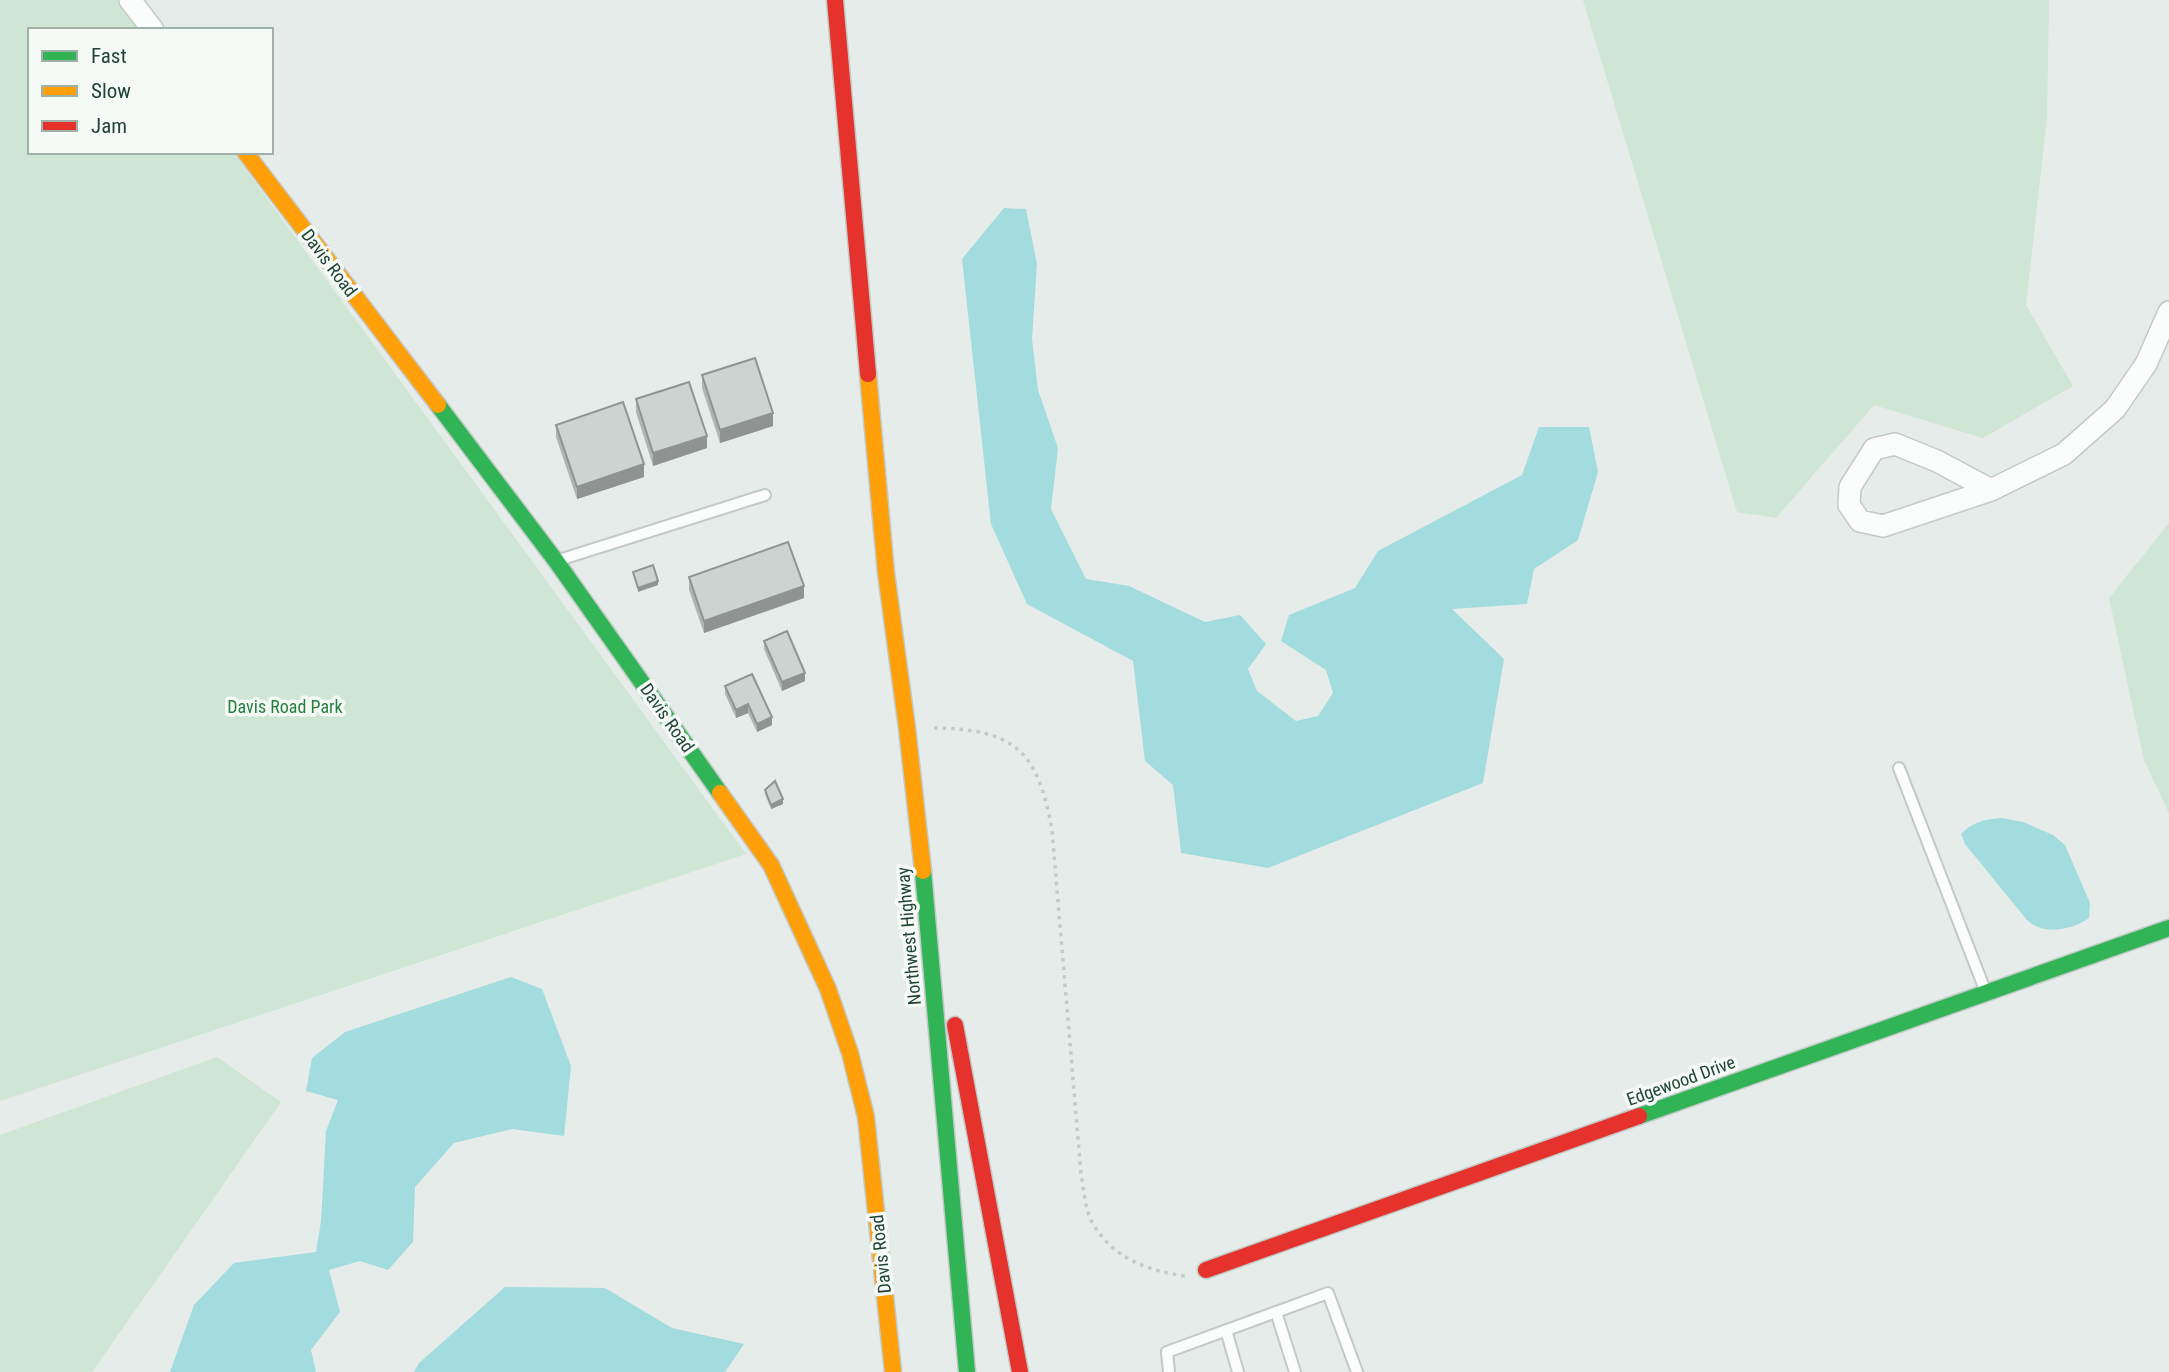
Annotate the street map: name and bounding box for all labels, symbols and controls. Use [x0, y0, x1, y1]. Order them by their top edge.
legend [28, 28, 273, 154]
text: Fast [91, 44, 127, 68]
text: Slow [91, 79, 131, 103]
text: Jam [91, 114, 127, 138]
street label: Davis Road [297, 225, 362, 301]
street label: Davis Road [636, 679, 699, 756]
park label: Davis Road Park [227, 696, 343, 717]
street label: Northwest Highway [892, 866, 925, 1006]
street label: Edgewood Drive [1624, 1051, 1738, 1110]
street label: Davis Road [866, 1214, 895, 1294]

